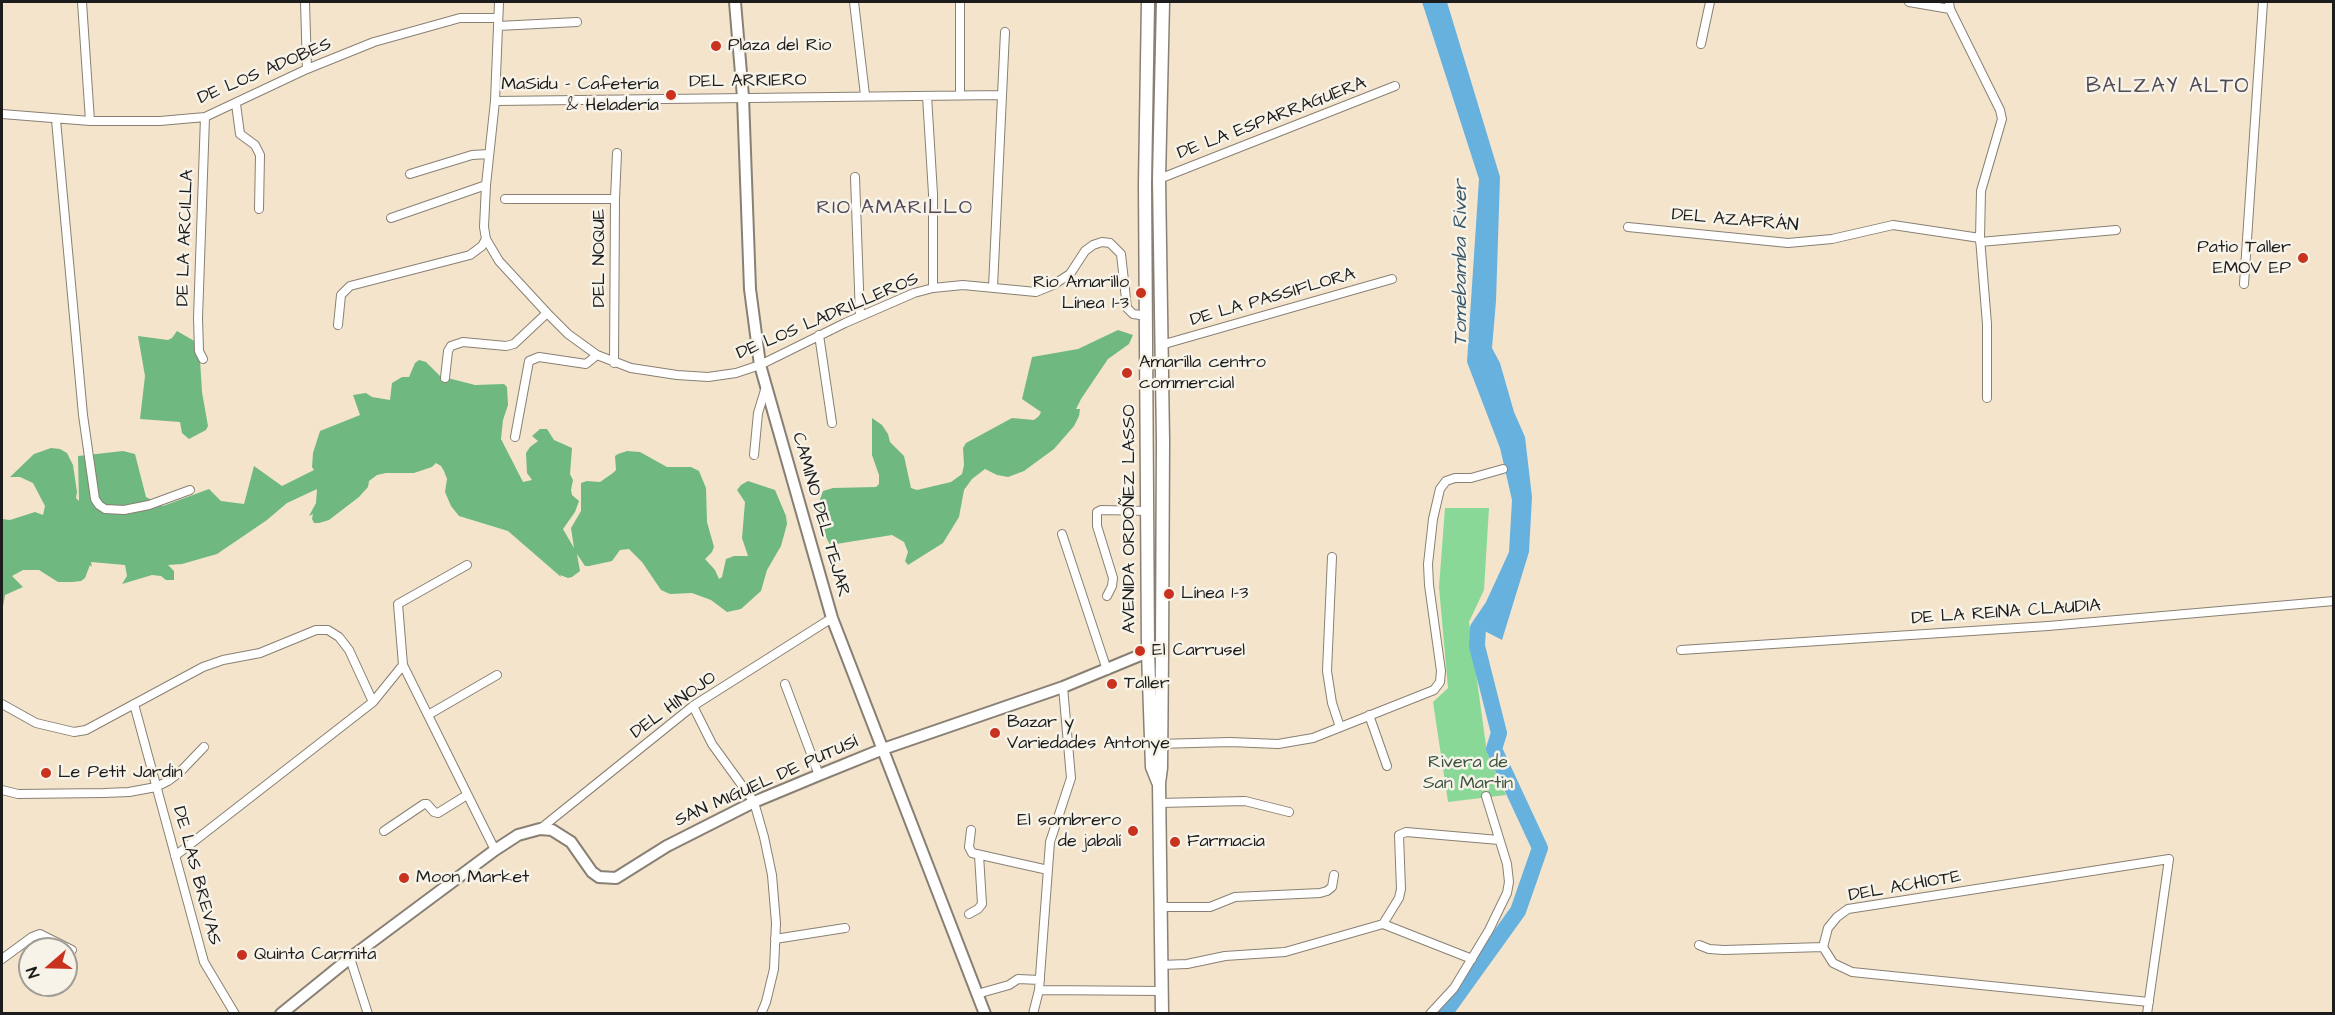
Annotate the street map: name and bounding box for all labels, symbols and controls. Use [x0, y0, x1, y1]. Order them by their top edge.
street label: DE LOS ADOBES [195, 34, 335, 110]
place label: Plaza del Rio [728, 35, 831, 57]
marker: Plaza del Rio [709, 39, 723, 53]
street label: DEL ARRIERO [689, 70, 807, 94]
street label: DE LA ESPARRAGUERA [1174, 73, 1370, 165]
place label: MaSidu - Cafetería & Heladería [501, 74, 659, 116]
district label: BALZAY ALTO [2086, 75, 2250, 101]
marker: MaSidu - Cafetería & Heladería [664, 88, 678, 102]
street label: DE LA ARCILLA [173, 169, 199, 307]
water label: Tomebamba River [1450, 180, 1474, 346]
district label: RIO AMARILLO [816, 197, 974, 221]
street label: DEL AZAFRÁN [1671, 205, 1799, 237]
street label: DEL NOQUE [589, 209, 611, 307]
place label: Patio Taller EMOV EP [2197, 237, 2291, 280]
marker: Patio Taller EMOV EP [2296, 251, 2310, 265]
street label: DE LA PASSIFLORA [1188, 264, 1358, 332]
street label: DE LOS LADRILLEROS [734, 269, 922, 365]
place label: Rio Amarillo Línea 1-3 [1033, 272, 1129, 314]
marker: Rio Amarillo Línea 1-3 [1134, 286, 1148, 300]
place label: Amarilla centro commercial [1139, 352, 1266, 394]
marker: Amarilla centro commercial [1120, 366, 1134, 380]
street label: AVENIDA ORDOÑEZ LASSO [1119, 405, 1141, 633]
street label: CAMINO DEL TEJAR [786, 430, 854, 600]
place label: Línea 1-3 [1181, 583, 1248, 605]
marker: Línea 1-3 [1162, 587, 1176, 601]
street label: DE LA REINA CLAUDIA [1911, 596, 2101, 630]
place label: El Carrusel [1152, 640, 1245, 662]
marker: El Carrusel [1133, 644, 1147, 658]
street label: DEL HINOJO [627, 668, 721, 744]
place label: Taller [1124, 673, 1170, 695]
marker: Taller [1105, 677, 1119, 691]
place label: Bazar y Variedades Antonye [1007, 712, 1170, 754]
marker: Bazar y Variedades Antonye [988, 726, 1002, 740]
street label: SAN MIGUEL DE PUTUSÍ [672, 732, 862, 832]
park label: Rivera de San Martin [1423, 752, 1513, 795]
place label: Le Petit Jardin [58, 762, 183, 784]
marker: Le Petit Jardin [39, 766, 53, 780]
street label: DE LAS BREVAS [167, 804, 225, 948]
place label: El sombrero de jabalí [1017, 810, 1121, 852]
marker: El sombrero de jabalí [1126, 824, 1140, 838]
place label: Farmacia [1187, 831, 1265, 853]
marker: Farmacia [1168, 835, 1182, 849]
street label: DEL ACHIOTE [1847, 866, 1963, 908]
place label: Moon Market [416, 867, 529, 889]
marker: Moon Market [397, 871, 411, 885]
north arrow [18, 937, 78, 997]
place label: Quinta Carmita [254, 944, 376, 966]
marker: Quinta Carmita [235, 948, 249, 962]
text: N [21, 964, 45, 981]

